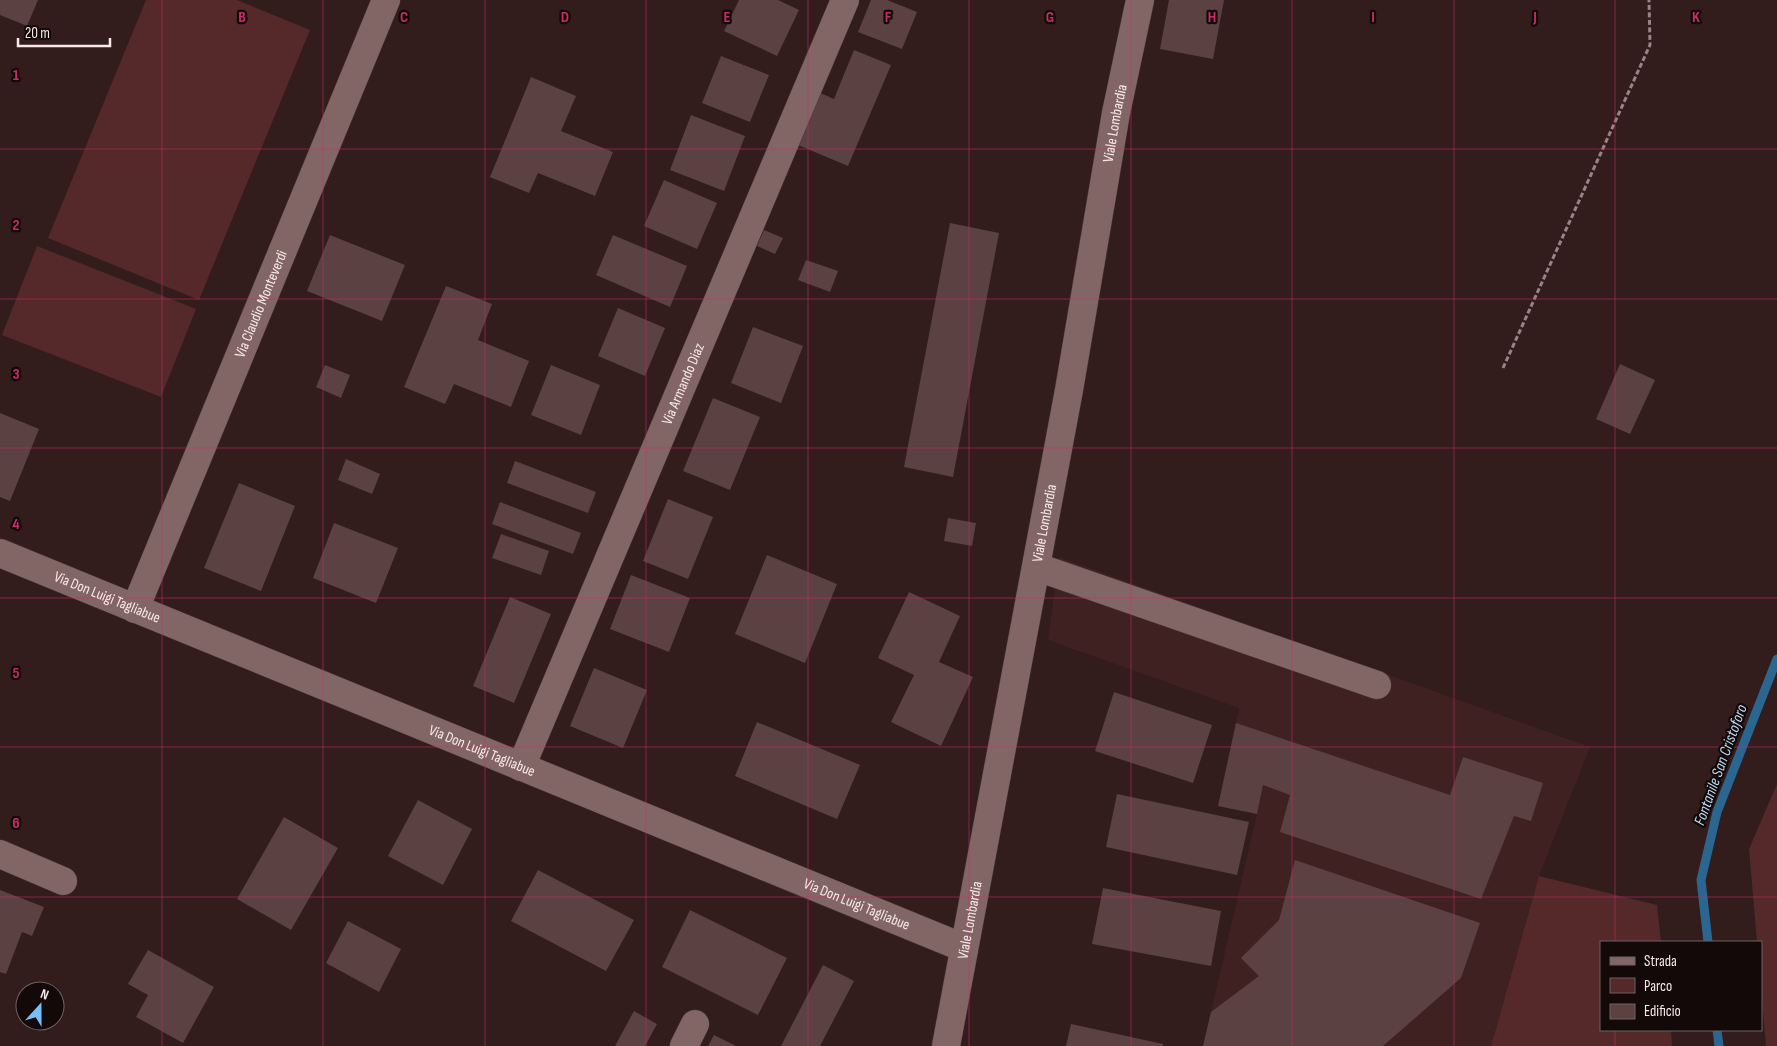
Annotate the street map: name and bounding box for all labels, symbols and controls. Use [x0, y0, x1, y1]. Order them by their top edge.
text: B [238, 8, 246, 27]
text: C [400, 8, 408, 27]
text: D [561, 8, 569, 27]
text: E [724, 8, 731, 27]
text: F [885, 8, 892, 27]
text: G [1046, 8, 1054, 27]
text: H [1208, 8, 1216, 27]
text: I [1371, 8, 1375, 27]
text: J [1532, 8, 1537, 27]
text: K [1692, 8, 1700, 27]
scale bar [18, 15, 110, 47]
text: 20 m [25, 24, 50, 43]
text: 1 [13, 66, 20, 85]
street label: Viale Lombardia [1098, 82, 1131, 164]
text: 2 [12, 216, 20, 235]
street label: Via Claudio Monteverdi [230, 247, 291, 360]
street label: Via Armando Diaz [657, 340, 709, 427]
text: 3 [12, 365, 20, 384]
street label: Viale Lombardia [1027, 482, 1061, 564]
text: 4 [12, 515, 20, 534]
street label: Via Don Luigi Tagliabue [51, 567, 163, 627]
text: 5 [12, 664, 20, 683]
water label: Fontanile San Cristoforo [1690, 702, 1752, 828]
street label: Via Don Luigi Tagliabue [426, 720, 538, 781]
text: 6 [12, 814, 20, 833]
street label: Via Don Luigi Tagliabue [801, 874, 913, 934]
street label: Viale Lombardia [953, 880, 986, 961]
legend [1600, 941, 1762, 1031]
text: Strada [1644, 952, 1677, 971]
text: Parco [1644, 977, 1672, 996]
north arrow [15, 981, 65, 1031]
text: N [38, 985, 51, 1004]
text: Edificio [1644, 1002, 1681, 1021]

